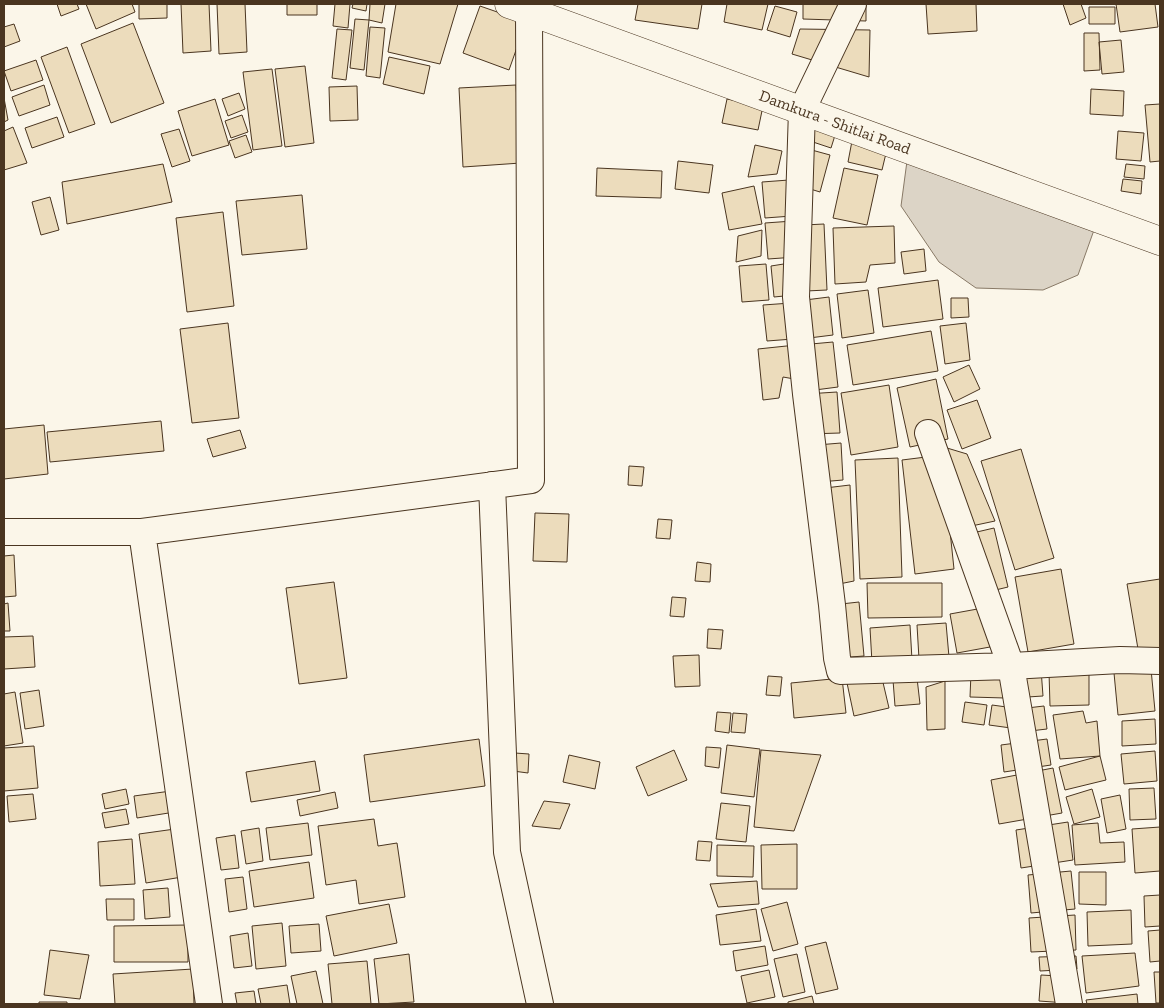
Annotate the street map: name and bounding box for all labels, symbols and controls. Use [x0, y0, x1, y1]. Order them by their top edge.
street label: Damkura - Shitlai Road [757, 86, 913, 158]

